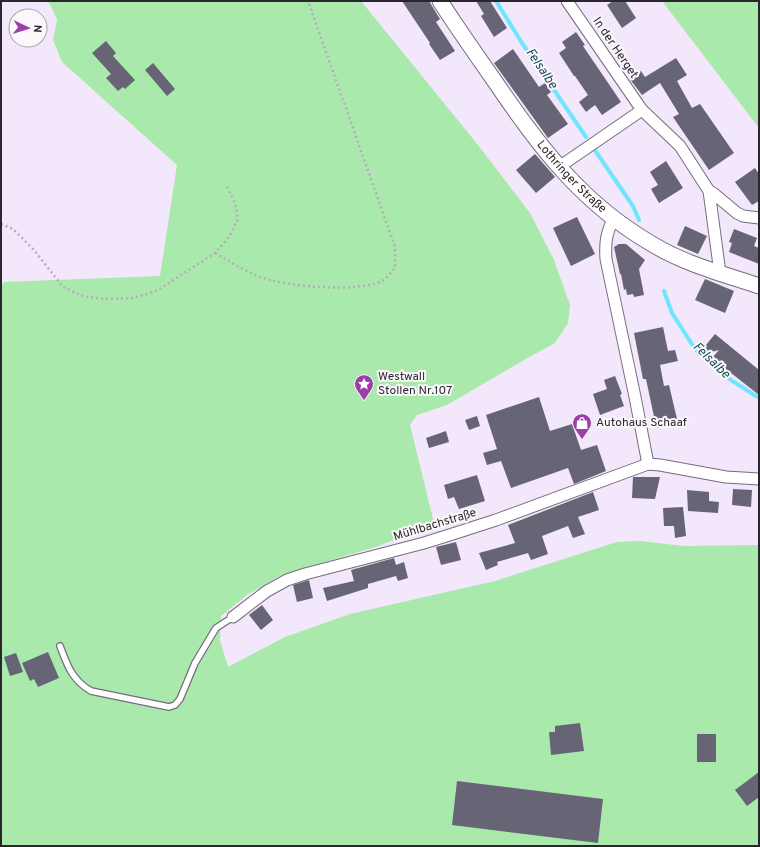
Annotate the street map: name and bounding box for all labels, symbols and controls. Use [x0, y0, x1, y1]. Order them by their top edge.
north arrow [8, 8, 48, 48]
street label: In der Herget [589, 14, 641, 82]
text: N [30, 24, 44, 33]
water label: Felsalbe [522, 46, 561, 93]
street label: Lothringer Straße [533, 137, 609, 217]
water label: Felsalbe [689, 339, 733, 383]
place label: Westwall Stollen Nr.107 [378, 369, 452, 399]
place icon: Westwall Stollen Nr.107 [353, 373, 375, 401]
shop icon: Autohaus Schaaf [571, 412, 593, 440]
place label: Autohaus Schaaf [596, 415, 687, 431]
street label: Mühlbachstraße [392, 505, 478, 545]

